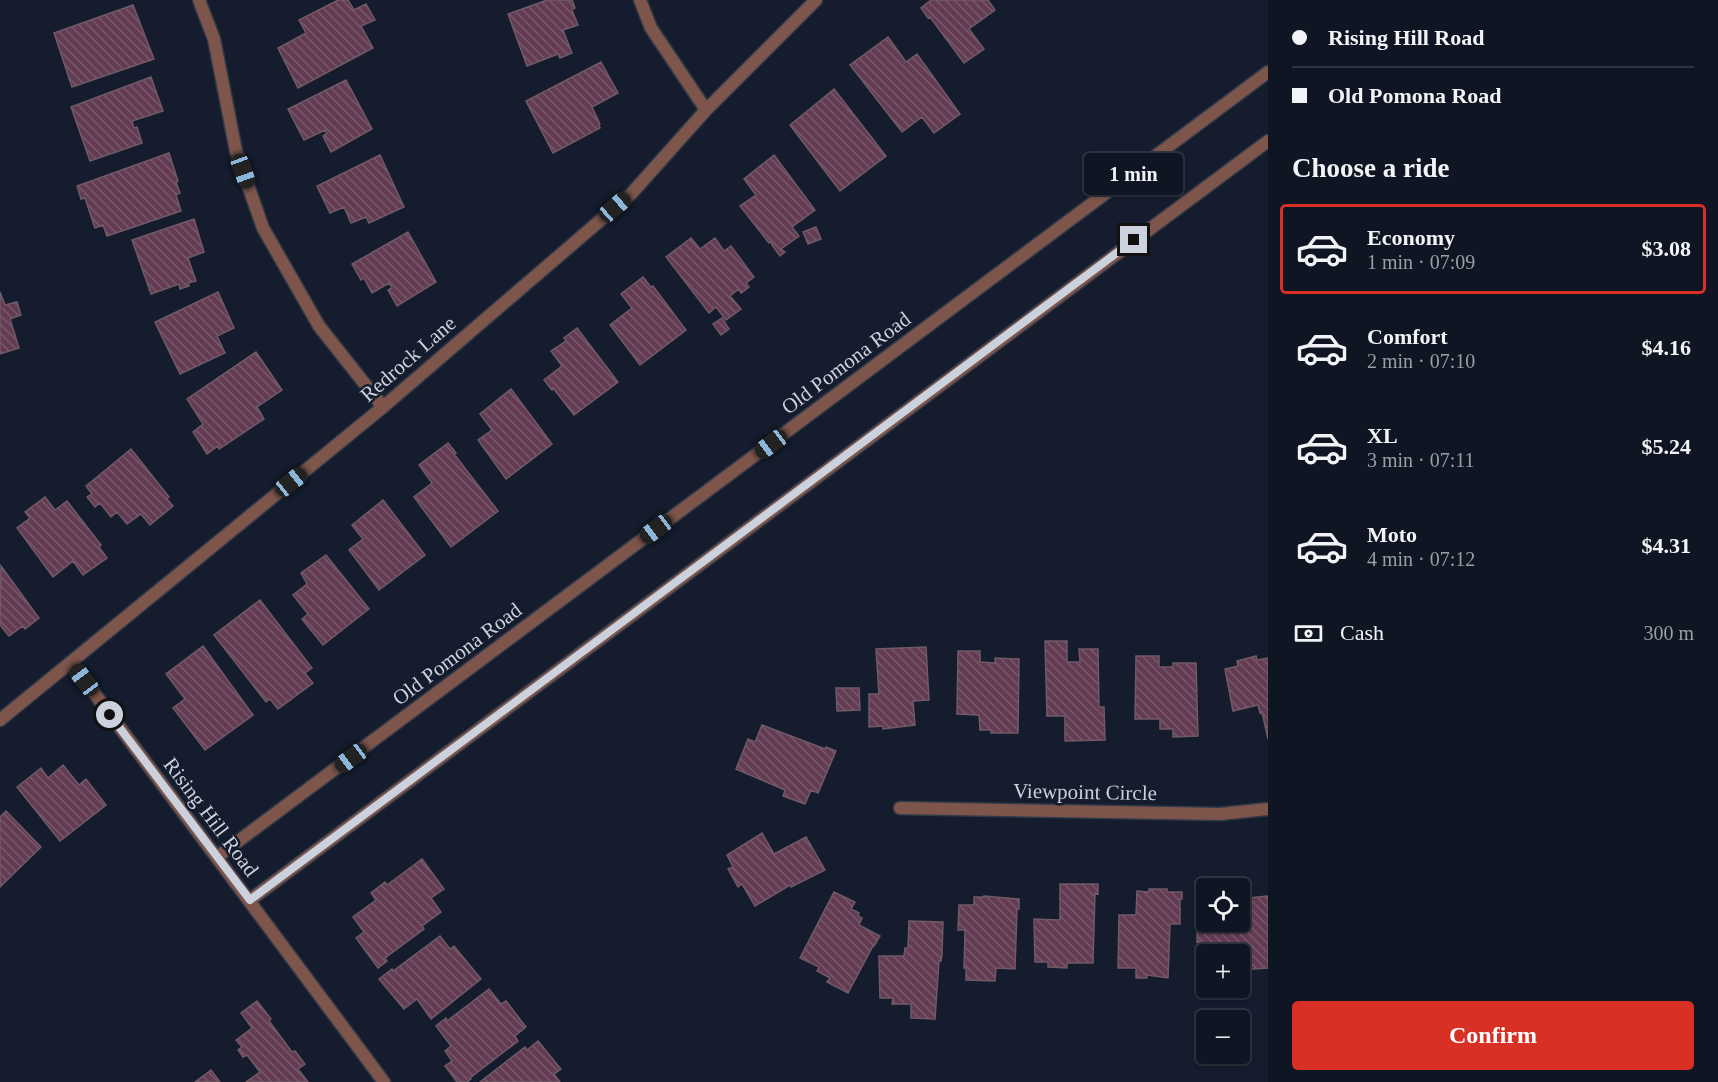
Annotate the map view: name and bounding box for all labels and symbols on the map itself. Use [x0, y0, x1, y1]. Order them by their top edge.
car [228, 151, 258, 191]
callout: 1 min [1084, 153, 1184, 195]
car [596, 188, 634, 226]
route end [1120, 226, 1147, 253]
street label: Old Pomona Road [777, 306, 916, 419]
street label: Redrock Lane [355, 311, 461, 407]
car [751, 426, 791, 462]
car [271, 464, 311, 500]
car [636, 511, 676, 547]
street label: Old Pomona Road [388, 597, 527, 710]
car [66, 660, 102, 700]
route start [96, 701, 123, 728]
car [331, 740, 371, 776]
street label: Rising Hill Road [159, 753, 264, 881]
street label: Viewpoint Circle [1013, 779, 1157, 805]

